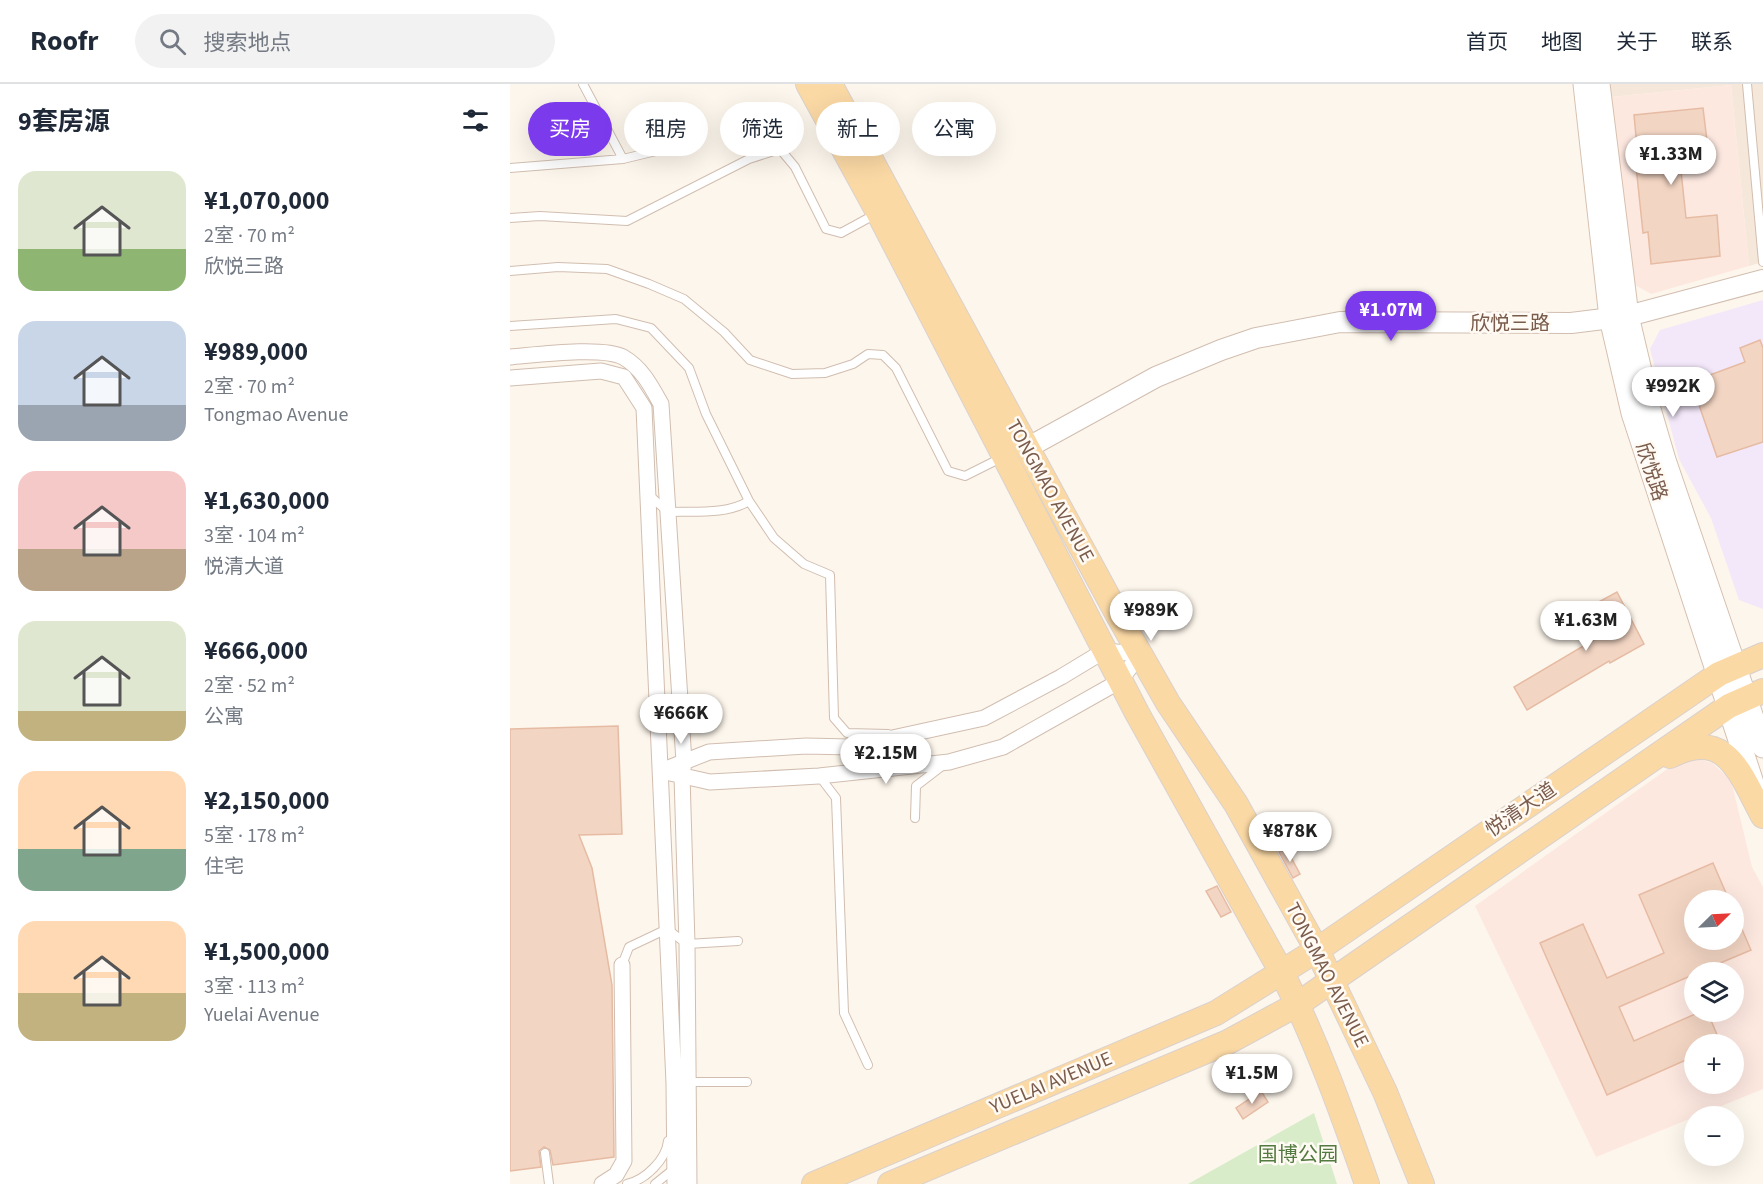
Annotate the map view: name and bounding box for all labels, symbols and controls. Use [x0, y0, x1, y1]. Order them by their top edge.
search box [135, 14, 555, 68]
text: Roofr [30, 21, 99, 61]
icon: search [156, 25, 189, 58]
text: 搜索地点 [204, 27, 292, 59]
text: 首页 [1466, 27, 1508, 57]
text: 地图 [1541, 27, 1583, 57]
text: 关于 [1616, 27, 1658, 57]
text: 联系 [1691, 27, 1733, 57]
chip: 买房 [528, 102, 612, 156]
chip: 租房 [624, 102, 708, 156]
chip: 筛选 [720, 102, 804, 156]
chip: 新上 [816, 102, 900, 156]
chip: 公寓 [912, 102, 996, 156]
text: 9套房源 [18, 103, 110, 140]
icon: filters [459, 104, 492, 137]
pin: ¥1.33M [1622, 135, 1720, 186]
text: ¥1.33M [1639, 140, 1703, 168]
text: ¥1,070,000 [204, 182, 329, 219]
icon: home [66, 195, 138, 267]
text: 2室 · 70 m² [204, 222, 295, 250]
text: 欣悦三路 [204, 253, 284, 281]
pin: ¥1.07M [1342, 291, 1440, 342]
text: ¥1.07M [1359, 296, 1423, 324]
street label: 欣悦三路 [1470, 310, 1550, 338]
text: ¥989,000 [204, 333, 308, 370]
icon: home [66, 345, 138, 417]
pin: ¥992K [1631, 367, 1715, 418]
text: ¥992K [1646, 372, 1700, 400]
text: 2室 · 70 m² [204, 373, 295, 401]
text: Tongmao Avenue [204, 401, 348, 429]
street label: TONGMAO AVENUE [999, 415, 1101, 567]
street label: 欣悦路 [1628, 439, 1674, 505]
text: ¥1,630,000 [204, 482, 329, 519]
icon: home [66, 495, 138, 567]
text: 3室 · 104 m² [204, 522, 305, 550]
text: 悦清大道 [204, 553, 284, 581]
pin: ¥989K [1109, 591, 1193, 642]
text: ¥989K [1124, 596, 1178, 624]
pin: ¥1.63M [1537, 601, 1635, 652]
text: ¥1.63M [1554, 606, 1618, 634]
text: ¥666,000 [204, 632, 308, 669]
icon: home [66, 645, 138, 717]
text: 2室 · 52 m² [204, 672, 295, 700]
pin: ¥666K [639, 694, 723, 745]
text: ¥666K [654, 699, 708, 727]
text: 公寓 [204, 703, 244, 731]
pin: ¥2.15M [837, 734, 935, 785]
text: ¥2.15M [854, 739, 918, 767]
street label: 悦清大道 [1480, 776, 1562, 844]
text: ¥2,150,000 [204, 782, 329, 819]
icon: home [66, 795, 138, 867]
pin: ¥878K [1248, 812, 1332, 863]
text: ¥878K [1263, 817, 1317, 845]
text: 5室 · 178 m² [204, 822, 305, 850]
text: 住宅 [204, 853, 244, 881]
north arrow [1684, 890, 1744, 950]
map controls [1684, 890, 1744, 1166]
street label: TONGMAO AVENUE [1278, 898, 1376, 1052]
text: ¥1,500,000 [204, 933, 329, 970]
icon: home [66, 945, 138, 1017]
button: layers [1684, 962, 1744, 1022]
text: 3室 · 113 m² [204, 973, 305, 1001]
text: Yuelai Avenue [204, 1001, 319, 1029]
button: + [1684, 1034, 1744, 1094]
street label: YUELAI AVENUE [985, 1045, 1117, 1122]
pin: ¥1.5M [1210, 1054, 1294, 1105]
text: ¥1.5M [1226, 1059, 1278, 1087]
button: − [1684, 1106, 1744, 1166]
park label: 国博公园 [1258, 1141, 1338, 1169]

